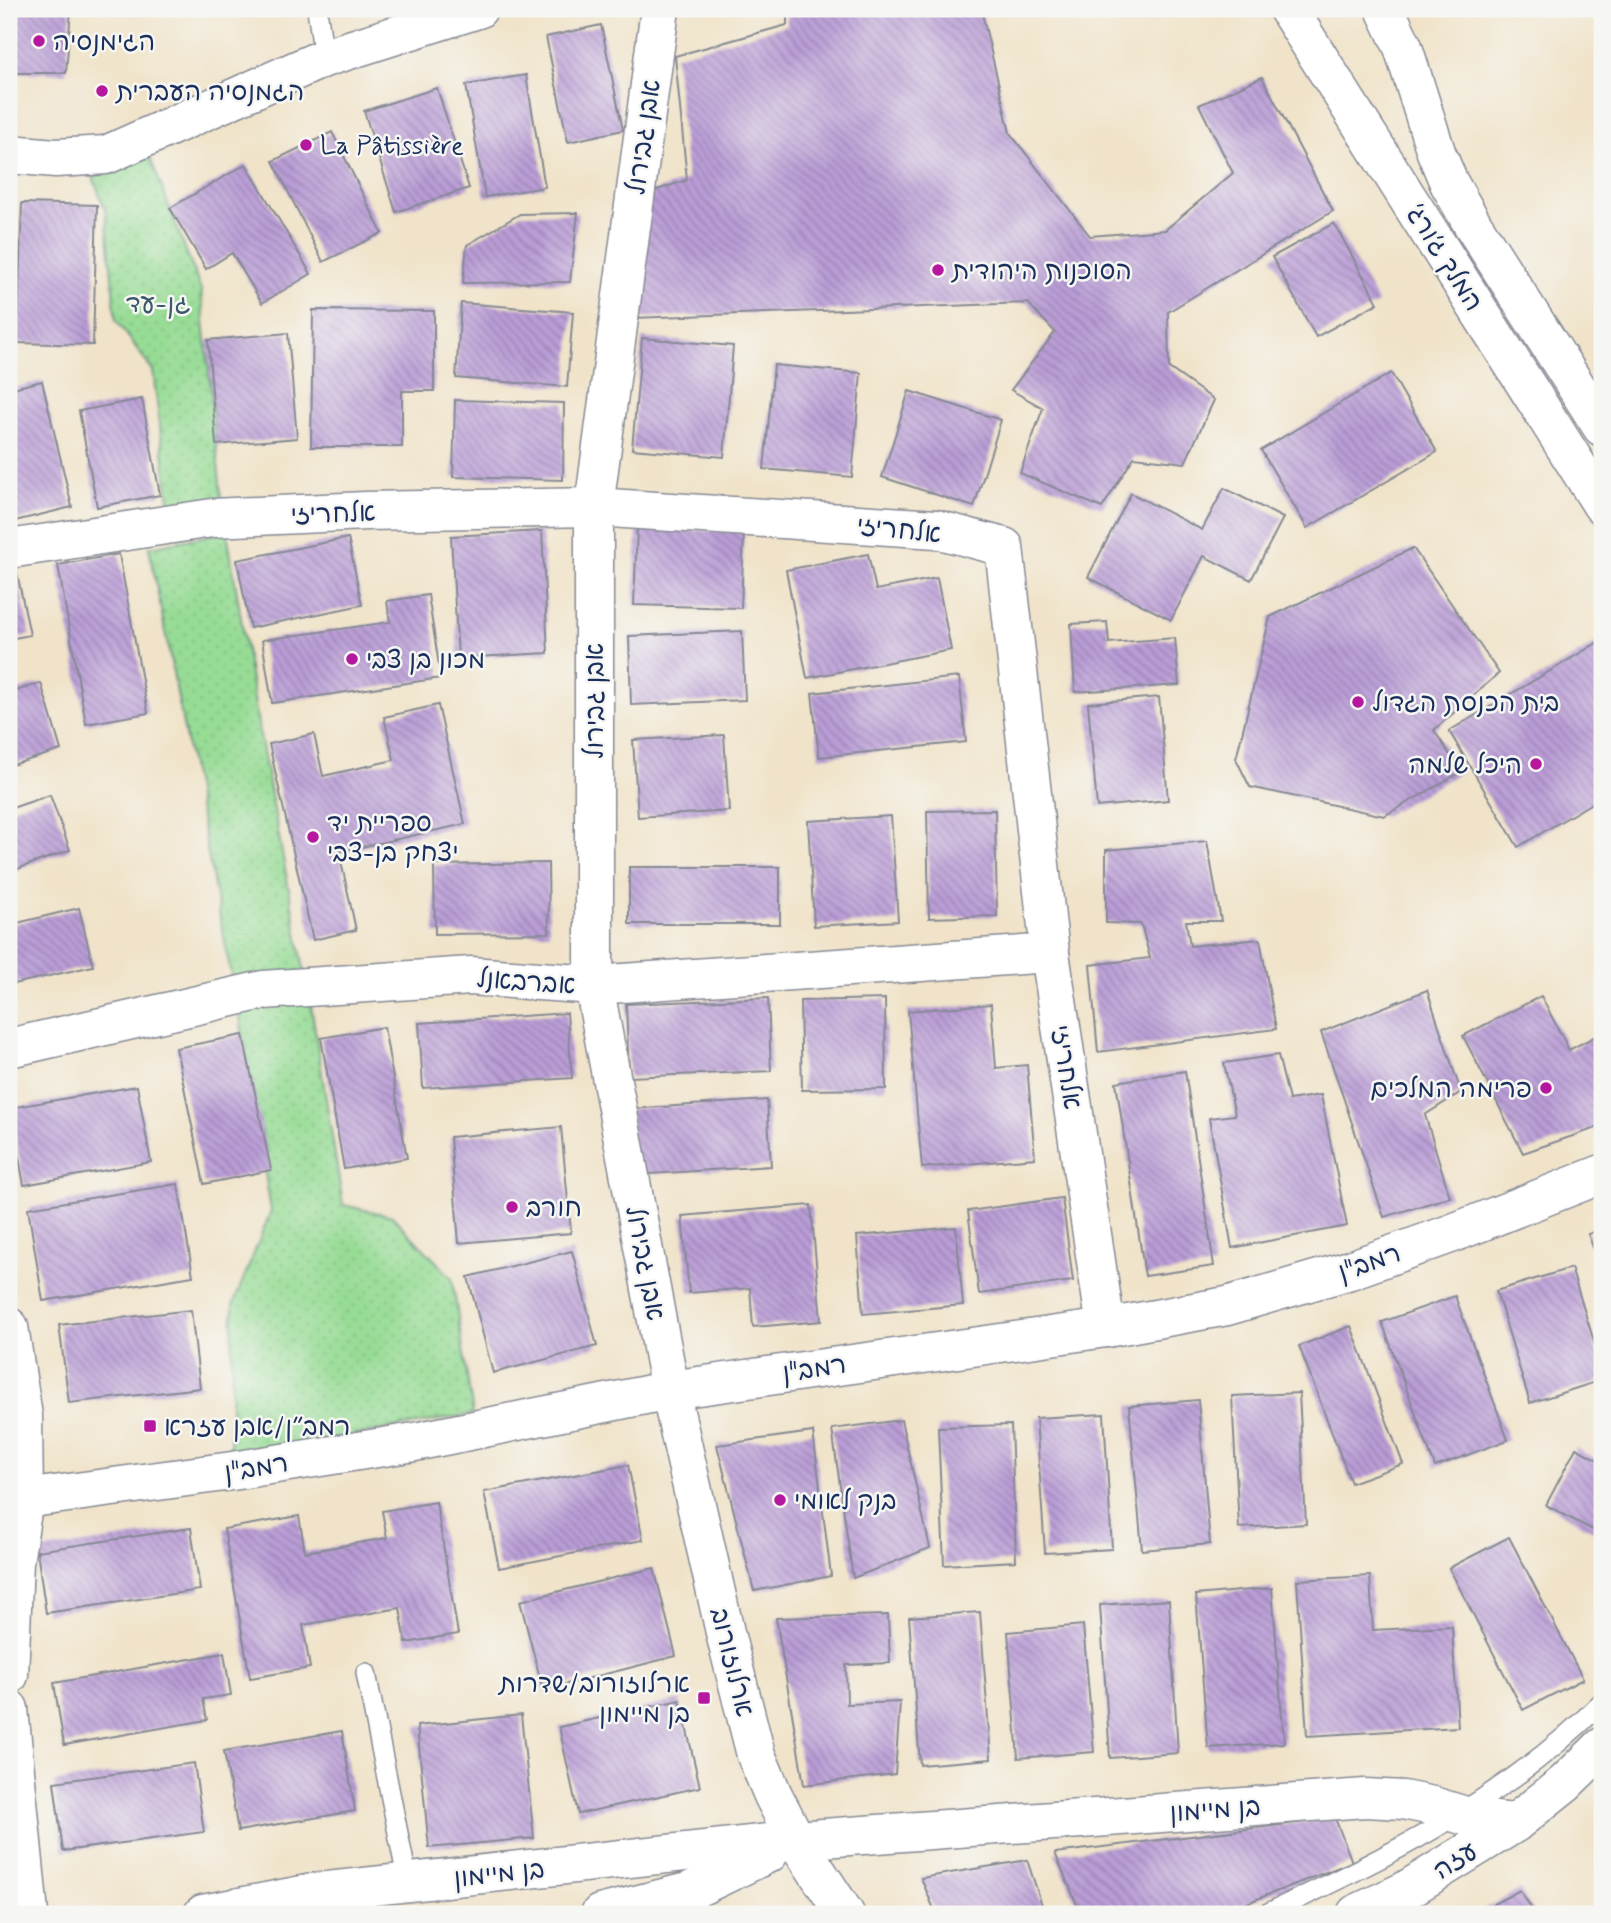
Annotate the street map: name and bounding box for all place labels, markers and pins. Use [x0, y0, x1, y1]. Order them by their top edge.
place label: הגימנסיה [53, 26, 155, 60]
marker: הגימנסיה [31, 33, 47, 49]
place label: הגמנסיה העברית [114, 76, 304, 110]
marker: הגמנסיה העברית [94, 83, 110, 99]
place label: La Pâtissière [320, 130, 464, 164]
marker: La Pâtissière [298, 137, 314, 153]
place label: הסוכנות היהודית [950, 255, 1132, 289]
marker: הסוכנות היהודית [930, 262, 946, 278]
place label: מכון בן צבי [366, 644, 485, 678]
marker: מכון בן צבי [344, 651, 360, 667]
place label: בית הכנסת הגדול [1372, 687, 1559, 721]
marker: בית הכנסת הגדול [1350, 694, 1366, 710]
place label: היכל שלמה [1409, 749, 1522, 783]
marker: היכל שלמה [1528, 756, 1544, 772]
place label: ספריית יד יצחק בן-צבי [327, 807, 459, 871]
marker: ספריית יד יצחק בן-צבי [305, 829, 321, 845]
place label: פרימה המלכים [1370, 1073, 1532, 1107]
marker: פרימה המלכים [1538, 1080, 1554, 1096]
place label: חורב [526, 1192, 582, 1226]
marker: חורב [504, 1199, 520, 1215]
place label: רמב״ן/אבן עזרא [164, 1411, 350, 1445]
marker: רמב״ן/אבן עזרא [142, 1418, 158, 1434]
place label: בנק לאומי [794, 1485, 897, 1519]
marker: בנק לאומי [772, 1492, 788, 1508]
place label: ארלוזורוב/שדרות בן מיימון [497, 1668, 690, 1732]
marker: ארלוזורוב/שדרות בן מיימון [696, 1690, 712, 1706]

